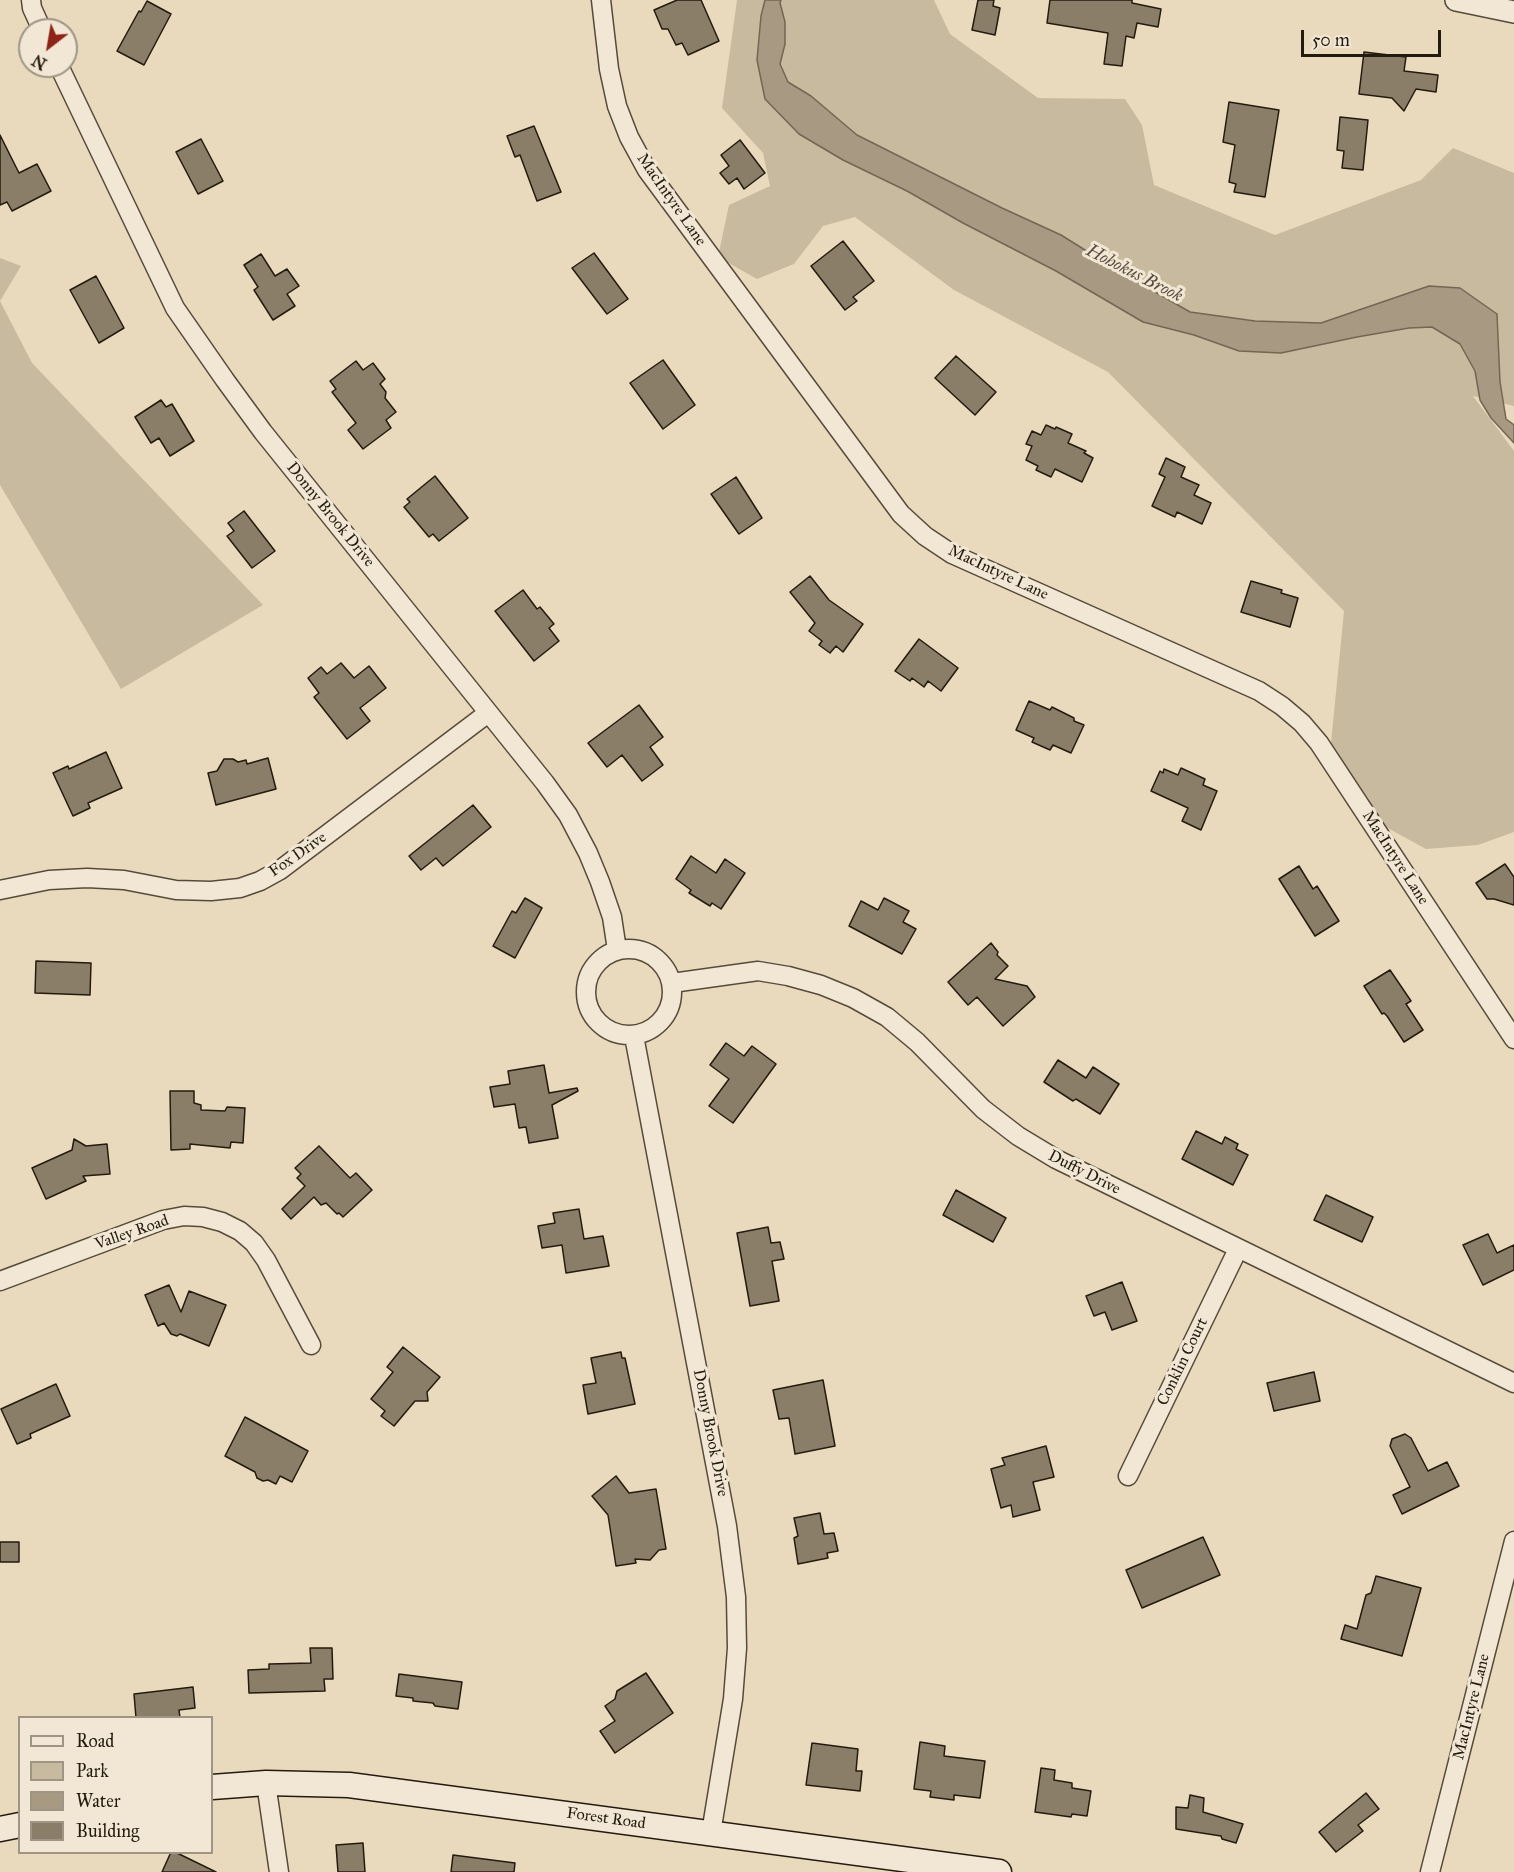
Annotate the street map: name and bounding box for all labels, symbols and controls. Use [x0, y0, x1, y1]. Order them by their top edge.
north arrow [18, 18, 78, 78]
scale bar [1304, 18, 1444, 56]
text: 50 m [1312, 29, 1350, 51]
text: N [29, 51, 50, 74]
street label: MacIntyre Lane [632, 150, 710, 250]
water label: Hohokus Brook [1082, 240, 1186, 308]
street label: Donny Brook Drive [282, 459, 378, 571]
street label: MacIntyre Lane [945, 541, 1051, 605]
street label: MacIntyre Lane [1357, 807, 1433, 909]
street label: Fox Drive [266, 828, 330, 882]
street label: Duffy Drive [1045, 1147, 1123, 1199]
street label: Valley Road [93, 1211, 171, 1255]
street label: Conklin Court [1153, 1315, 1213, 1409]
street label: Donny Brook Drive [688, 1368, 732, 1498]
street label: MacIntyre Lane [1450, 1652, 1494, 1762]
legend [18, 1716, 213, 1854]
text: Road [76, 1730, 114, 1752]
text: Park [76, 1760, 109, 1782]
text: Water [76, 1790, 120, 1812]
street label: Forest Road [565, 1804, 647, 1834]
text: Building [76, 1820, 139, 1842]

